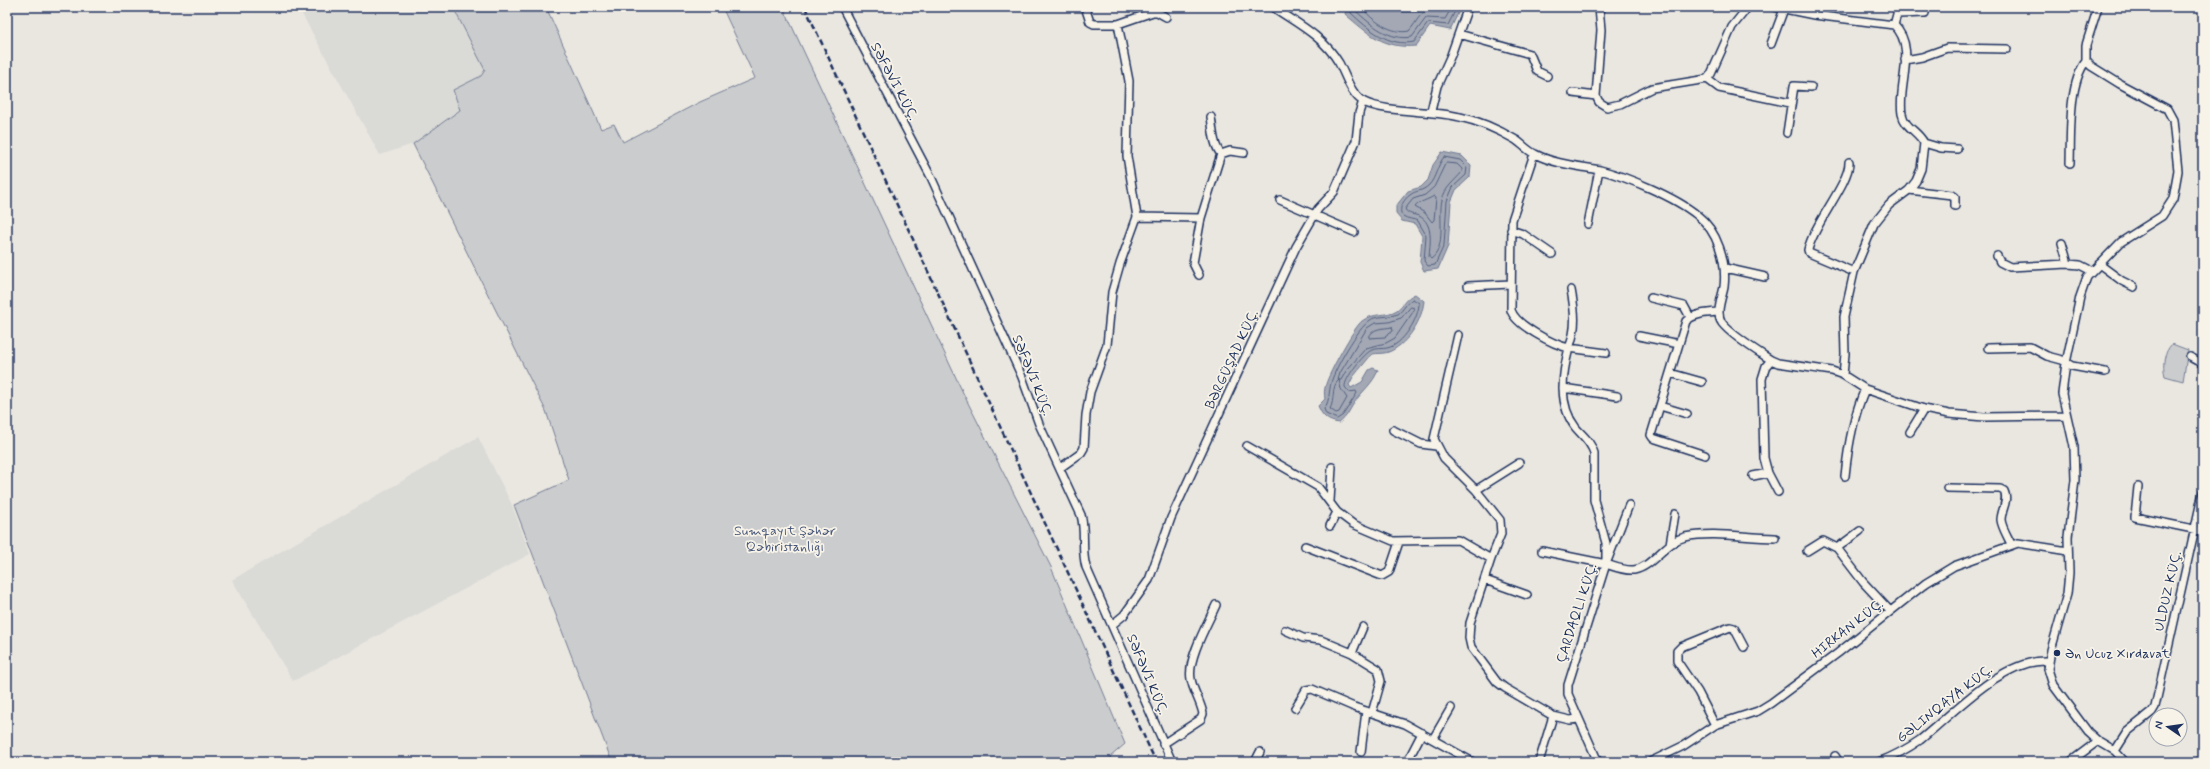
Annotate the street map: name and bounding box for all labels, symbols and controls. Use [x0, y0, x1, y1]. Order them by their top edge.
street label: SƏFƏVI KÜÇ. [866, 39, 922, 124]
street label: BƏRGÜŞAD KÜÇ. [1201, 307, 1263, 412]
street label: SƏFƏVI KÜÇ. [1008, 332, 1056, 418]
park label: Sumqayıt Şəhər Qəbiristanlığı [734, 522, 836, 556]
street label: ULDUZ KÜÇ. [2150, 549, 2186, 633]
street label: ÇARDAQLI KÜÇ. [1552, 561, 1602, 665]
street label: HIRKAN KÜÇ. [1808, 595, 1887, 662]
street label: SƏFƏVI KÜÇ. [1122, 631, 1172, 717]
place label: Ən Ucuz Xırdavat [2065, 645, 2170, 663]
marker: Ən Ucuz Xırdavat [2052, 648, 2062, 658]
street label: GƏLINQAYA KÜÇ. [1893, 661, 1996, 747]
north arrow [2148, 707, 2188, 747]
text: N [2152, 720, 2167, 730]

